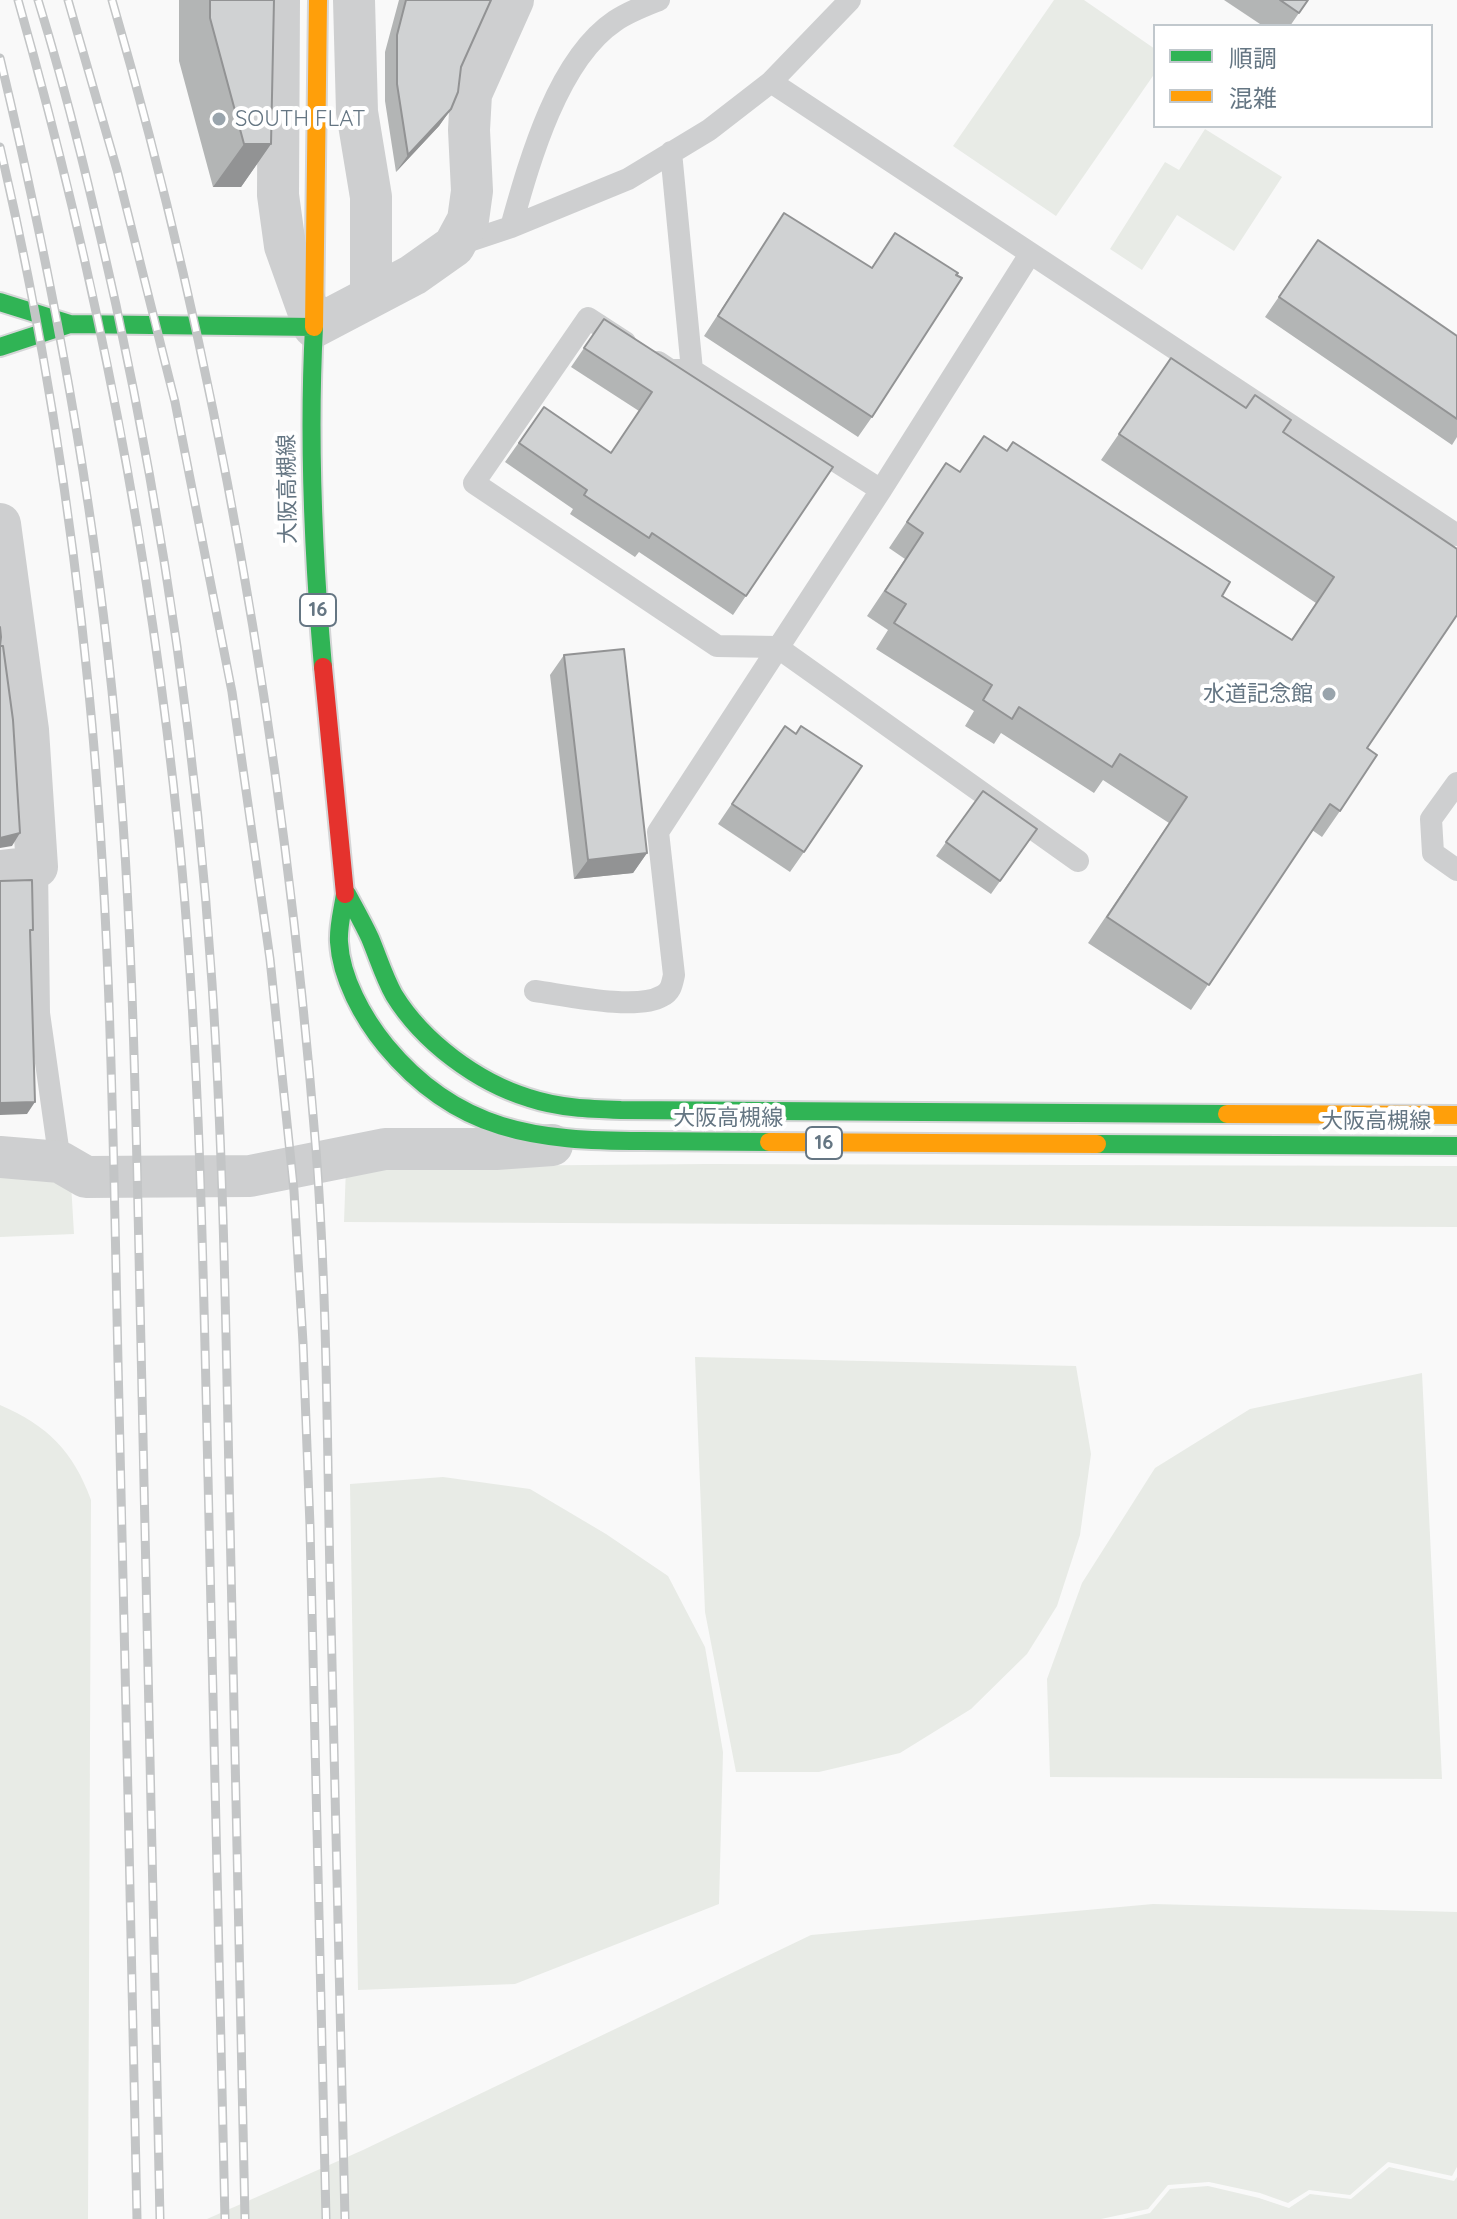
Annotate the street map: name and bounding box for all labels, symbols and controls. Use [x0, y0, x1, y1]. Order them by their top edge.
legend [1153, 24, 1433, 128]
text: 順調 [1229, 43, 1277, 73]
text: 混雑 [1229, 83, 1277, 113]
place label: SOUTH FLAT [235, 106, 366, 132]
marker: SOUTH FLAT [210, 110, 228, 128]
street label: 大阪高槻線 [274, 434, 302, 544]
road number: 16 [300, 594, 336, 626]
place label: 水道記念館 [1203, 681, 1313, 707]
marker: 水道記念館 [1320, 685, 1338, 703]
street label: 大阪高槻線 [673, 1105, 783, 1131]
street label: 大阪高槻線 [1321, 1108, 1431, 1134]
road number: 16 [806, 1127, 842, 1159]

